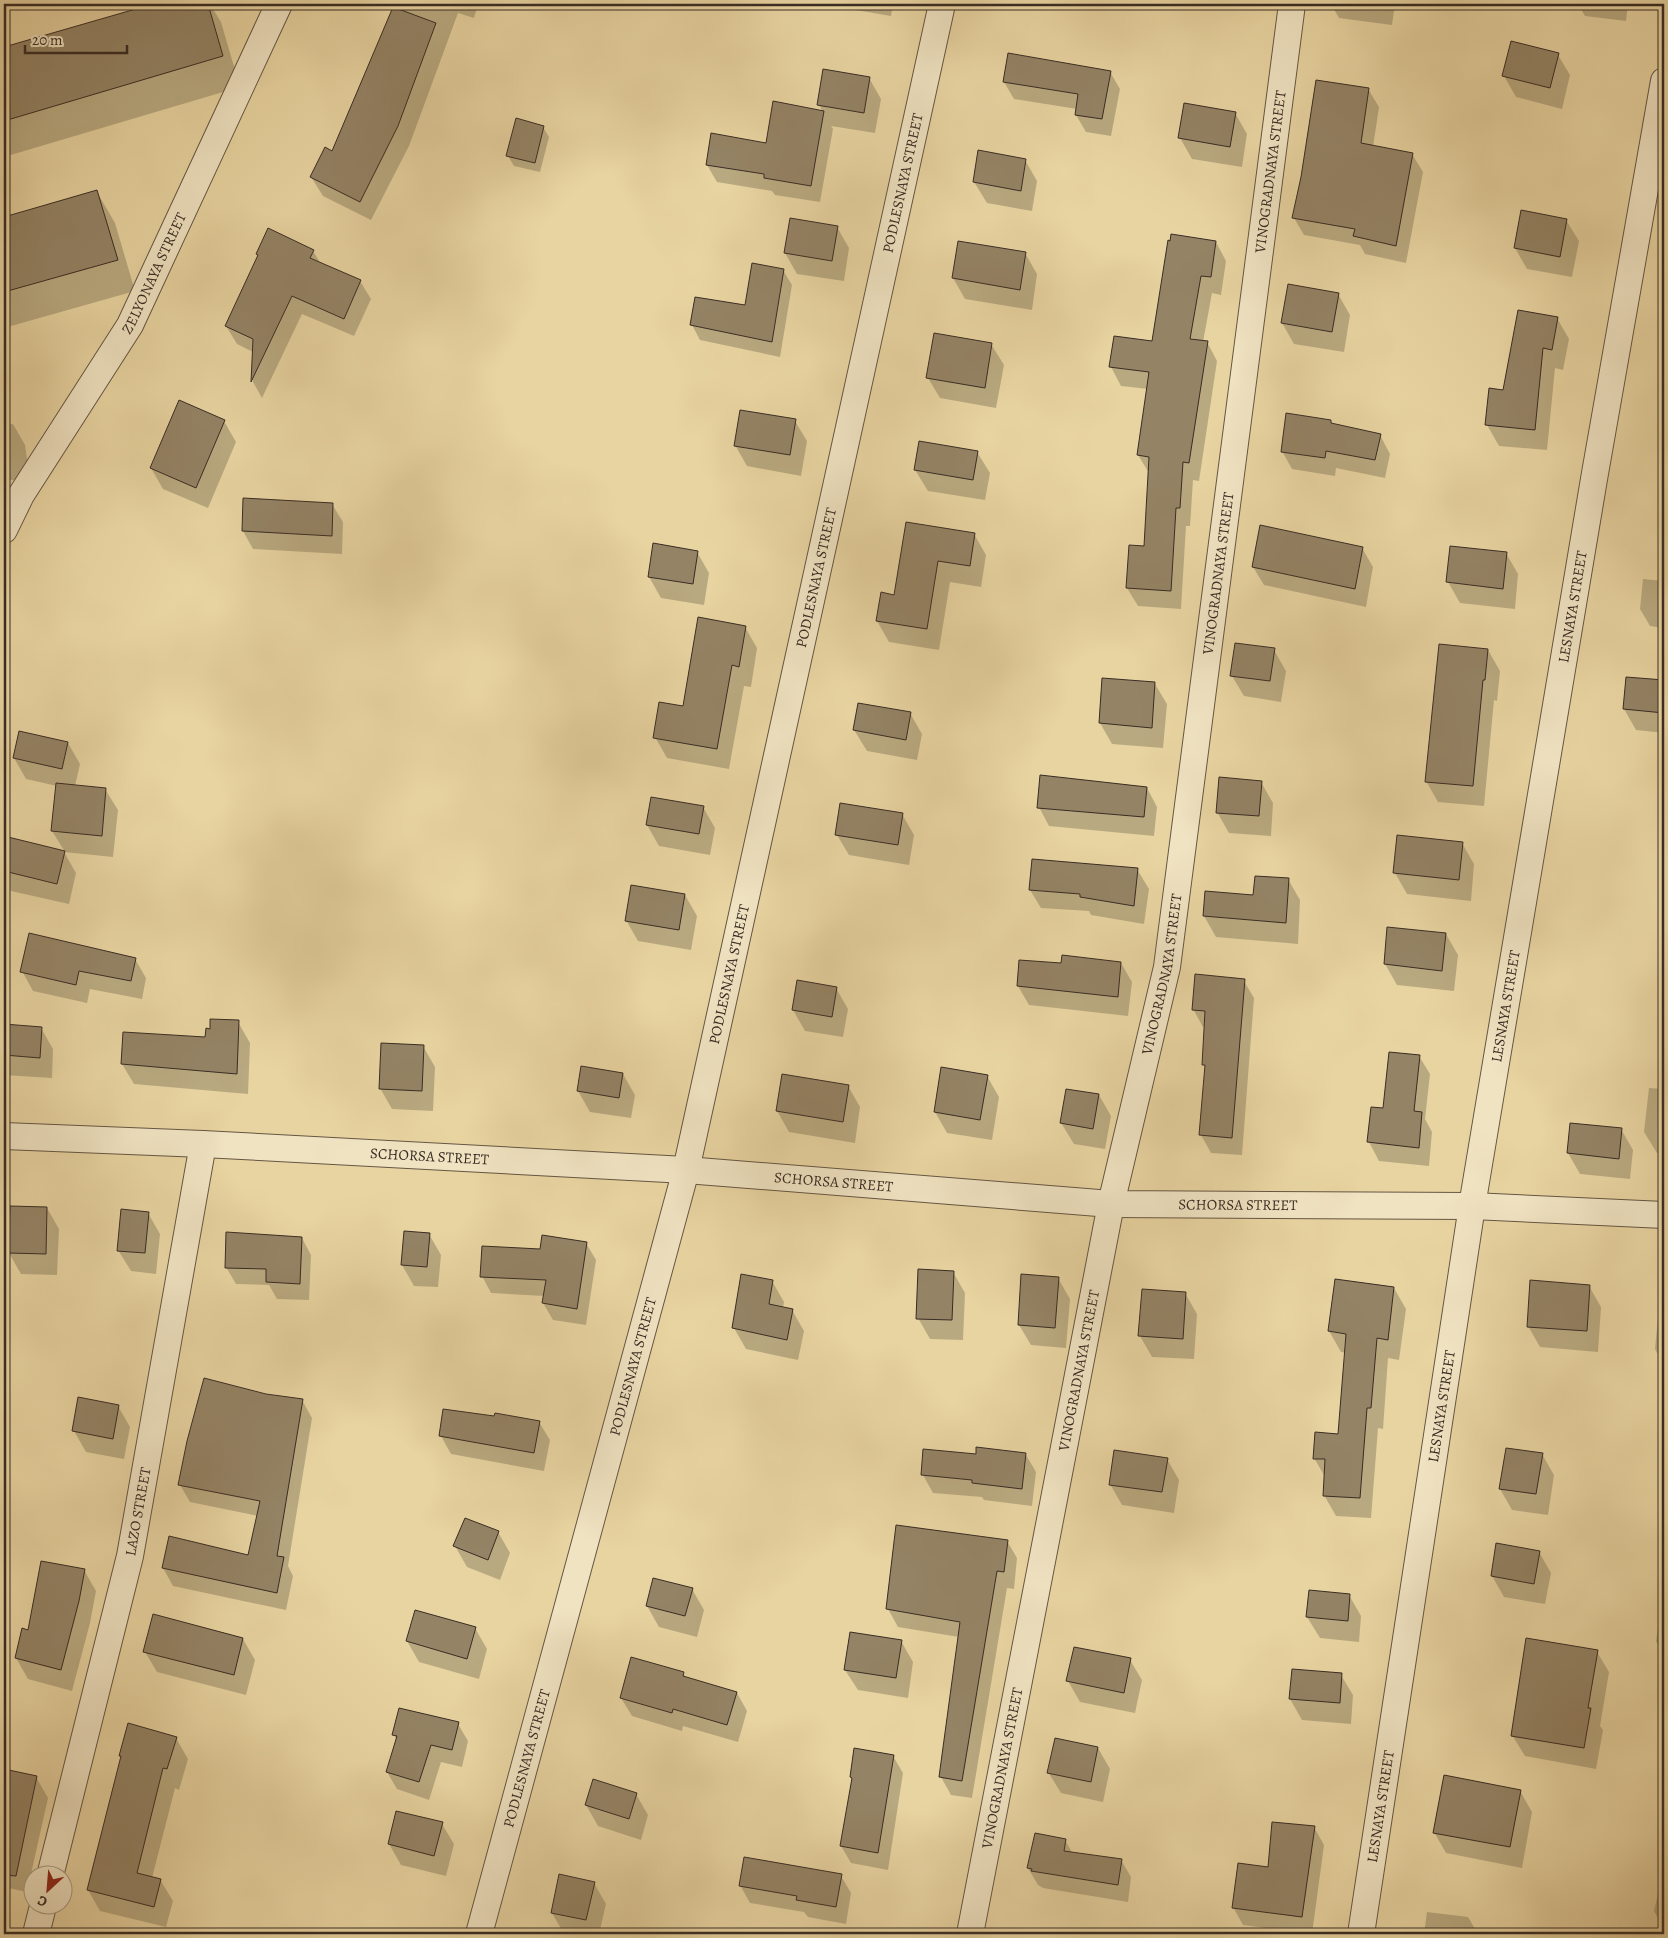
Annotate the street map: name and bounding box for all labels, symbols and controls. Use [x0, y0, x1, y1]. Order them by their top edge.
scale bar [25, 22, 128, 54]
text: 20 m [32, 30, 63, 50]
street label: VINOGRADNAYA STREET [1250, 88, 1291, 255]
street label: PODLESNAYA STREET [878, 110, 928, 255]
street label: ZELYONAYA STREET [117, 208, 191, 338]
street label: VINOGRADNAYA STREET [1198, 490, 1239, 657]
street label: PODLESNAYA STREET [791, 505, 841, 649]
street label: LESNAYA STREET [1553, 548, 1592, 664]
street label: VINOGRADNAYA STREET [1136, 892, 1187, 1058]
street label: PODLESNAYA STREET [704, 902, 754, 1046]
street label: LESNAYA STREET [1486, 948, 1525, 1064]
street label: SCHORSA STREET [369, 1143, 490, 1169]
street label: SCHORSA STREET [773, 1167, 895, 1197]
street label: SCHORSA STREET [1178, 1194, 1298, 1215]
street label: VINOGRADNAYA STREET [1053, 1287, 1104, 1454]
street label: PODLESNAYA STREET [604, 1294, 661, 1438]
street label: LESNAYA STREET [1423, 1348, 1460, 1464]
street label: LAZO STREET [120, 1465, 156, 1558]
street label: VINOGRADNAYA STREET [977, 1685, 1028, 1851]
street label: PODLESNAYA STREET [498, 1686, 555, 1830]
street label: LESNAYA STREET [1362, 1748, 1399, 1864]
north arrow [22, 1866, 72, 1916]
text: С [34, 1891, 51, 1912]

